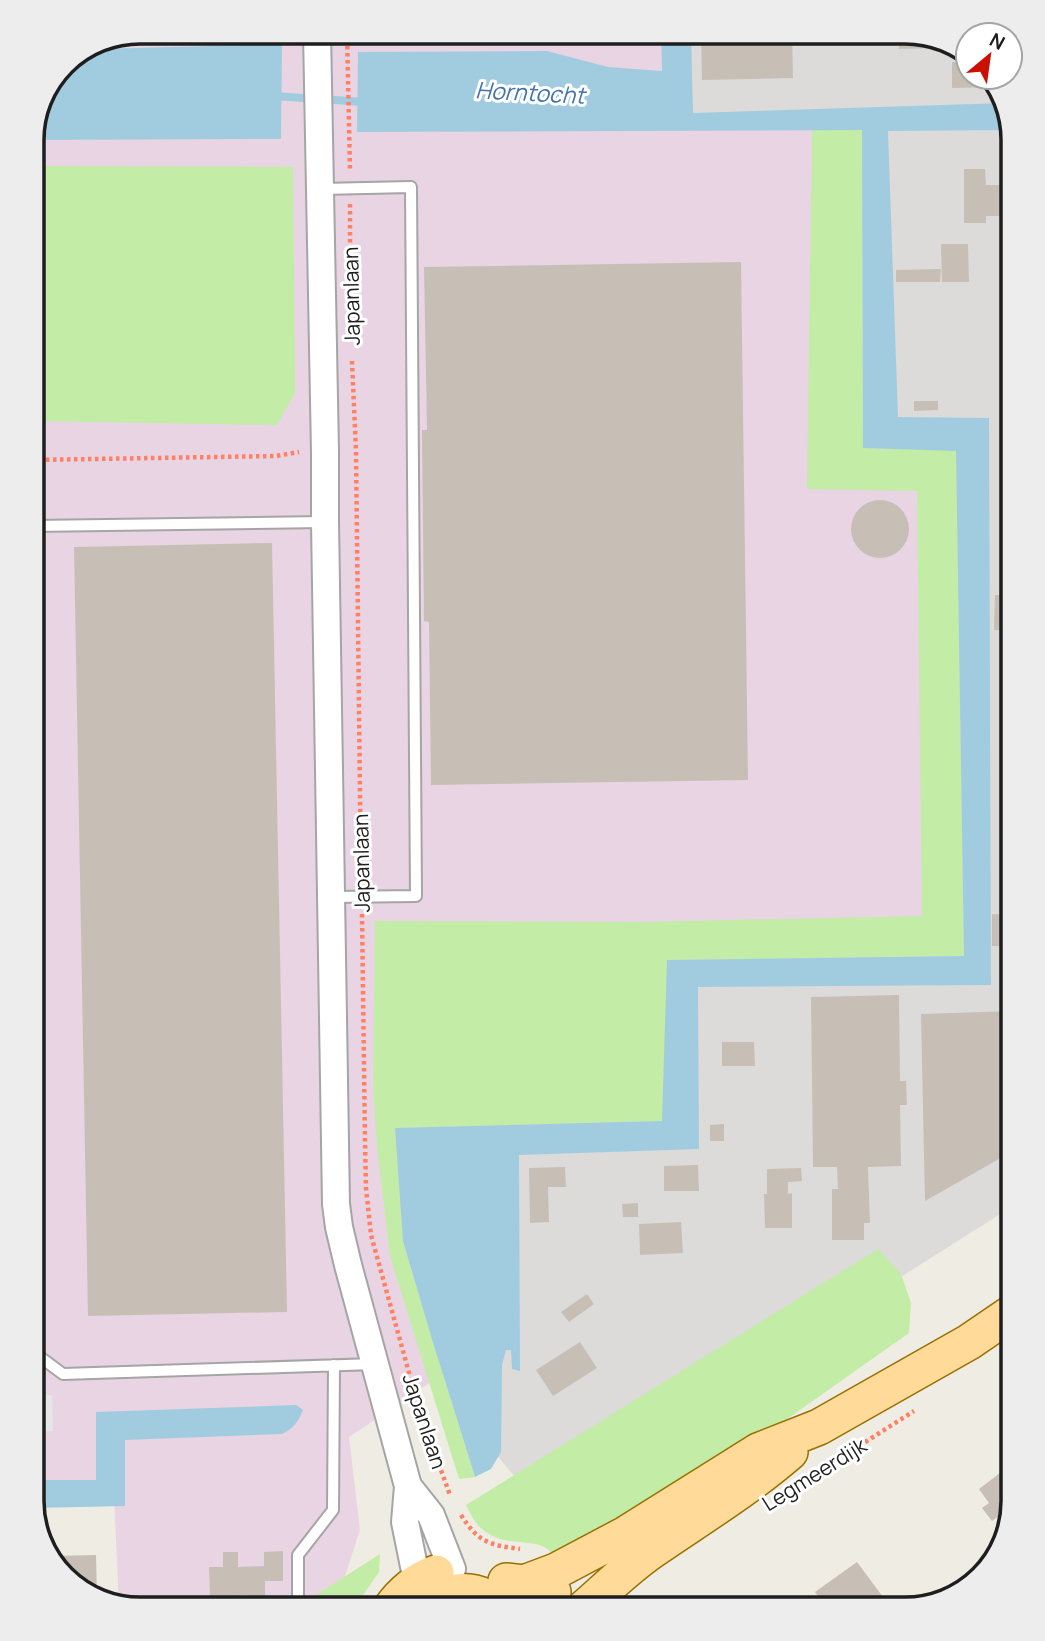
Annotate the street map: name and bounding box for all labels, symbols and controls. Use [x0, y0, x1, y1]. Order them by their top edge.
north arrow [954, 21, 1024, 91]
text: N [985, 26, 1010, 56]
water label: Horntocht [475, 73, 588, 111]
street label: Japanlaan [336, 246, 366, 346]
street label: Japanlaan [346, 813, 376, 913]
street label: Japanlaan [396, 1370, 454, 1472]
street label: Legmeerdijk [756, 1431, 872, 1517]

